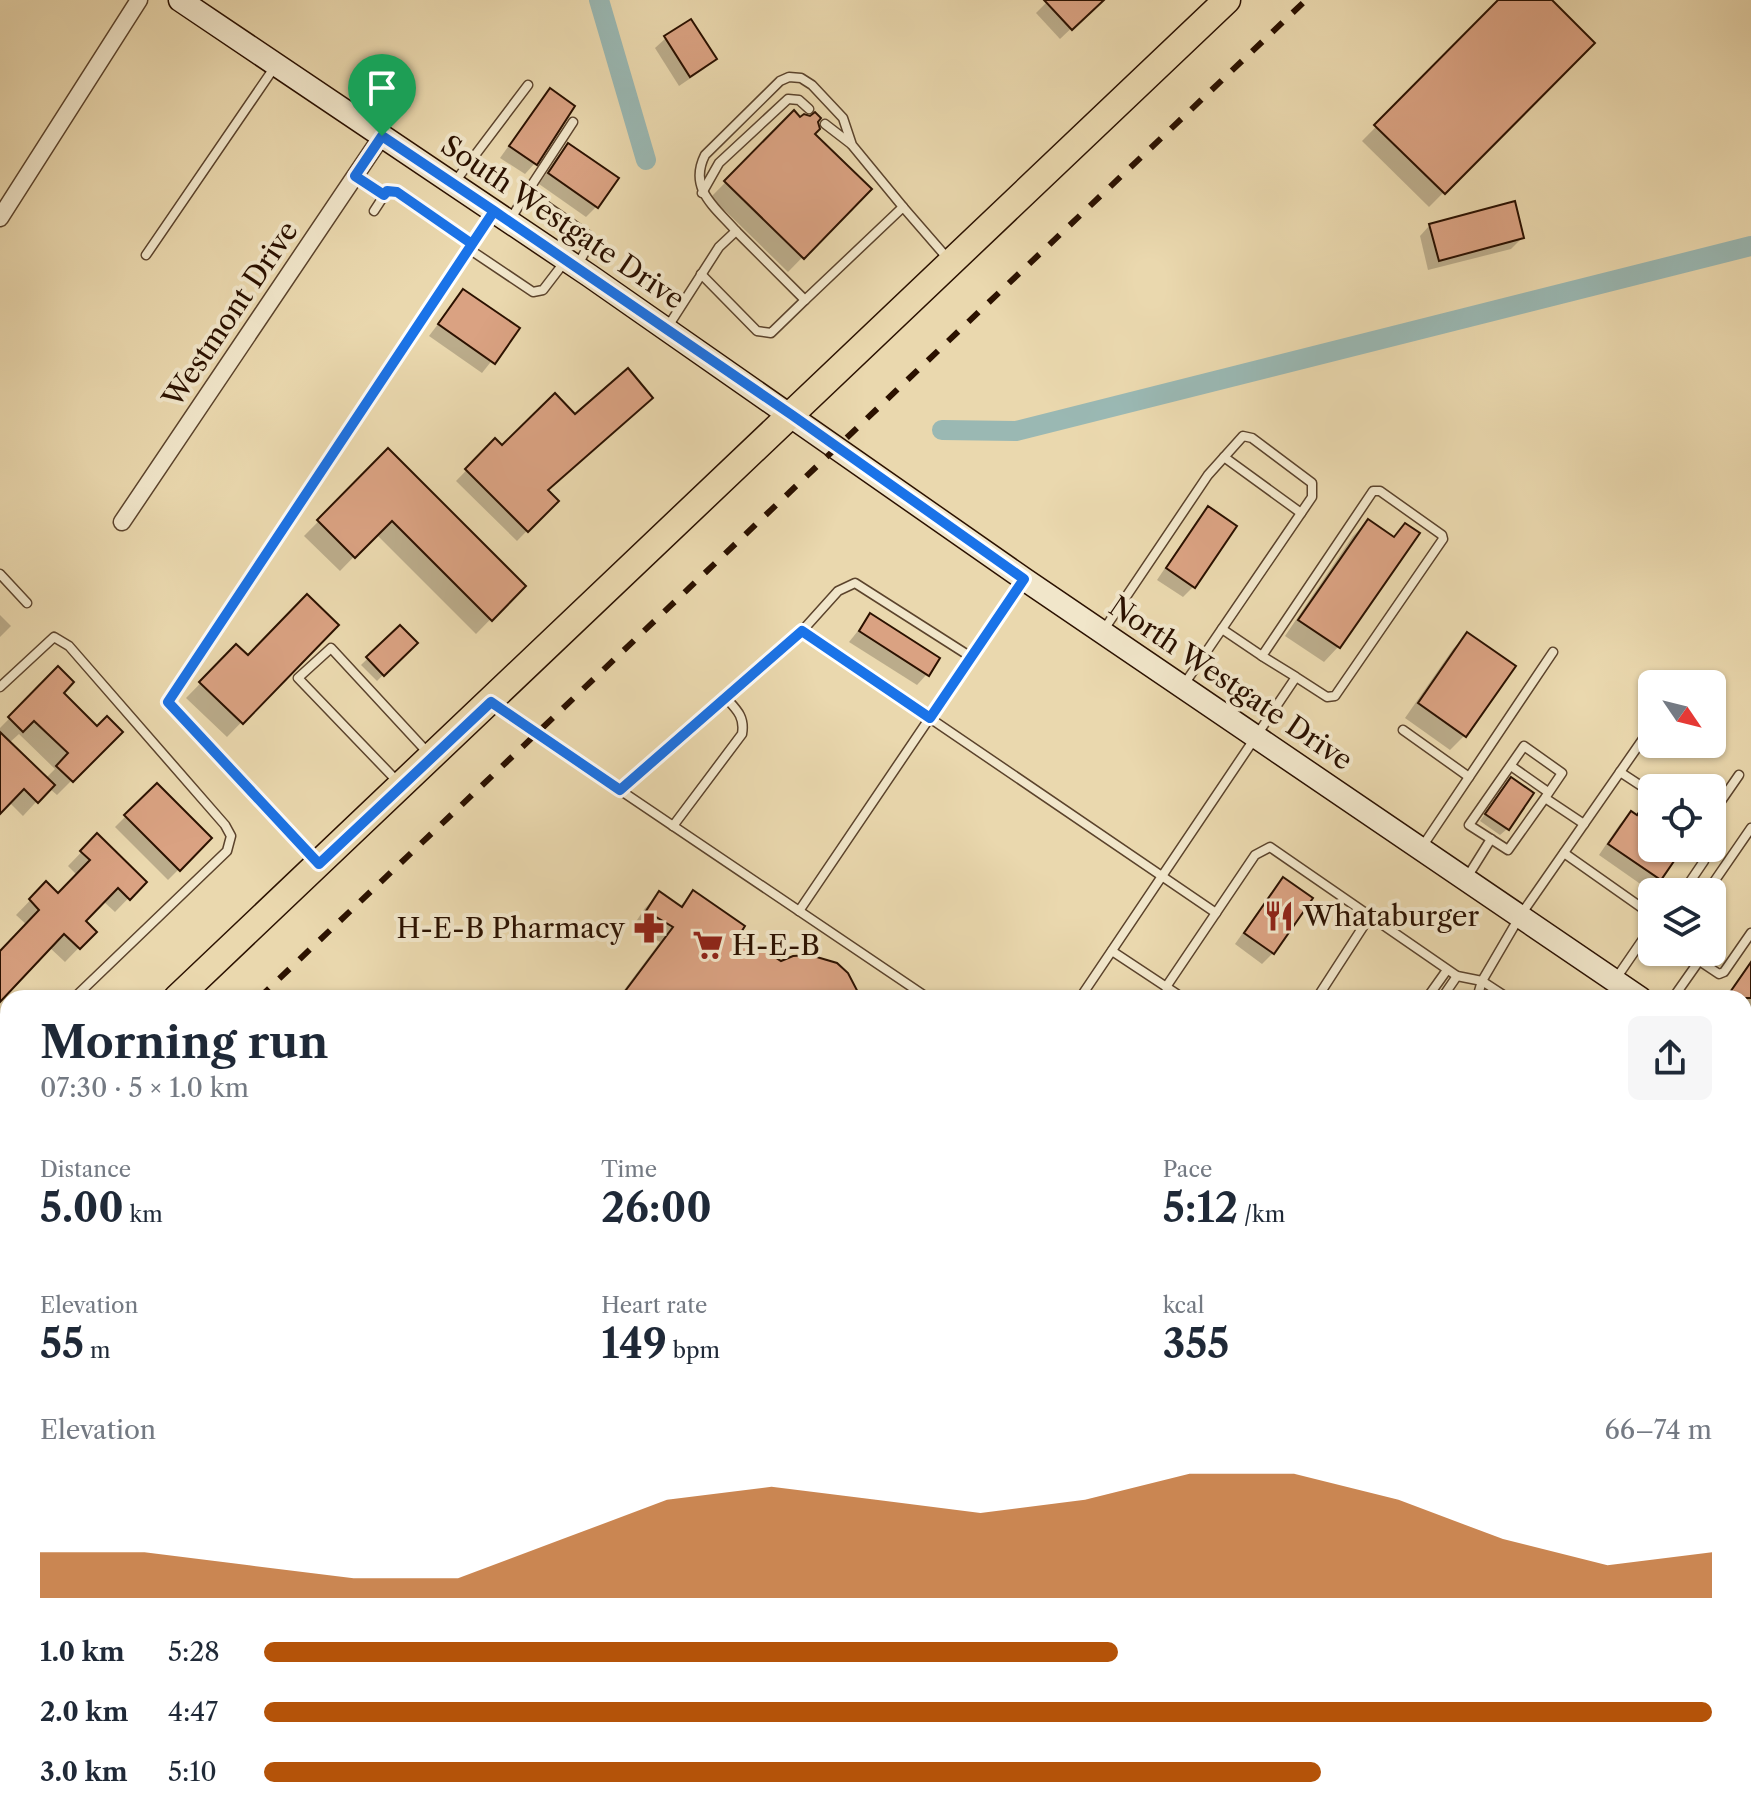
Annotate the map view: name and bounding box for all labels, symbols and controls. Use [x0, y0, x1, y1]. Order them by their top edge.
pin [348, 54, 416, 136]
icon: arrive [360, 66, 404, 110]
street label: South Westgate Drive [435, 128, 691, 316]
street label: Westmont Drive [155, 215, 305, 414]
street label: North Westgate Drive [1103, 589, 1359, 777]
north arrow [1638, 670, 1726, 758]
map controls [1638, 670, 1726, 966]
button: locate [1638, 774, 1726, 862]
button: layers [1638, 878, 1726, 966]
restaurant icon: Whataburger [1262, 899, 1296, 933]
place label: Whataburger [1302, 899, 1479, 933]
place label: H-E-B Pharmacy [396, 911, 625, 945]
pharmacy icon: H-E-B Pharmacy [632, 911, 666, 945]
supermarket icon: H-E-B [691, 928, 725, 962]
place label: H-E-B [732, 928, 820, 962]
text: Morning run [40, 1015, 329, 1069]
button: share [1628, 1016, 1712, 1100]
text: 07:30 · 5 × 1.0 km [40, 1072, 249, 1104]
text: Distance [40, 1156, 131, 1183]
text: Time [601, 1156, 657, 1183]
text: Pace [1163, 1156, 1212, 1183]
text: 5.00 [40, 1183, 124, 1232]
text: 26:00 [601, 1183, 712, 1232]
text: 5:12 [1163, 1183, 1238, 1232]
text: km [124, 1201, 163, 1228]
text: /km [1238, 1201, 1285, 1228]
text: Elevation [40, 1292, 138, 1319]
text: Heart rate [601, 1292, 707, 1319]
text: kcal [1163, 1292, 1204, 1319]
text: 55 [40, 1319, 84, 1368]
text: 149 [601, 1319, 667, 1368]
text: 355 [1163, 1319, 1229, 1368]
text: m [84, 1337, 111, 1364]
text: bpm [667, 1337, 720, 1364]
text: Elevation [40, 1414, 156, 1446]
text: 66–74 m [1605, 1414, 1712, 1446]
text: 1.0 km [40, 1636, 125, 1668]
text: 5:28 [168, 1636, 220, 1668]
text: 2.0 km [40, 1696, 128, 1728]
text: 4:47 [168, 1696, 218, 1728]
text: 3.0 km [40, 1756, 128, 1788]
text: 5:10 [168, 1756, 217, 1788]

